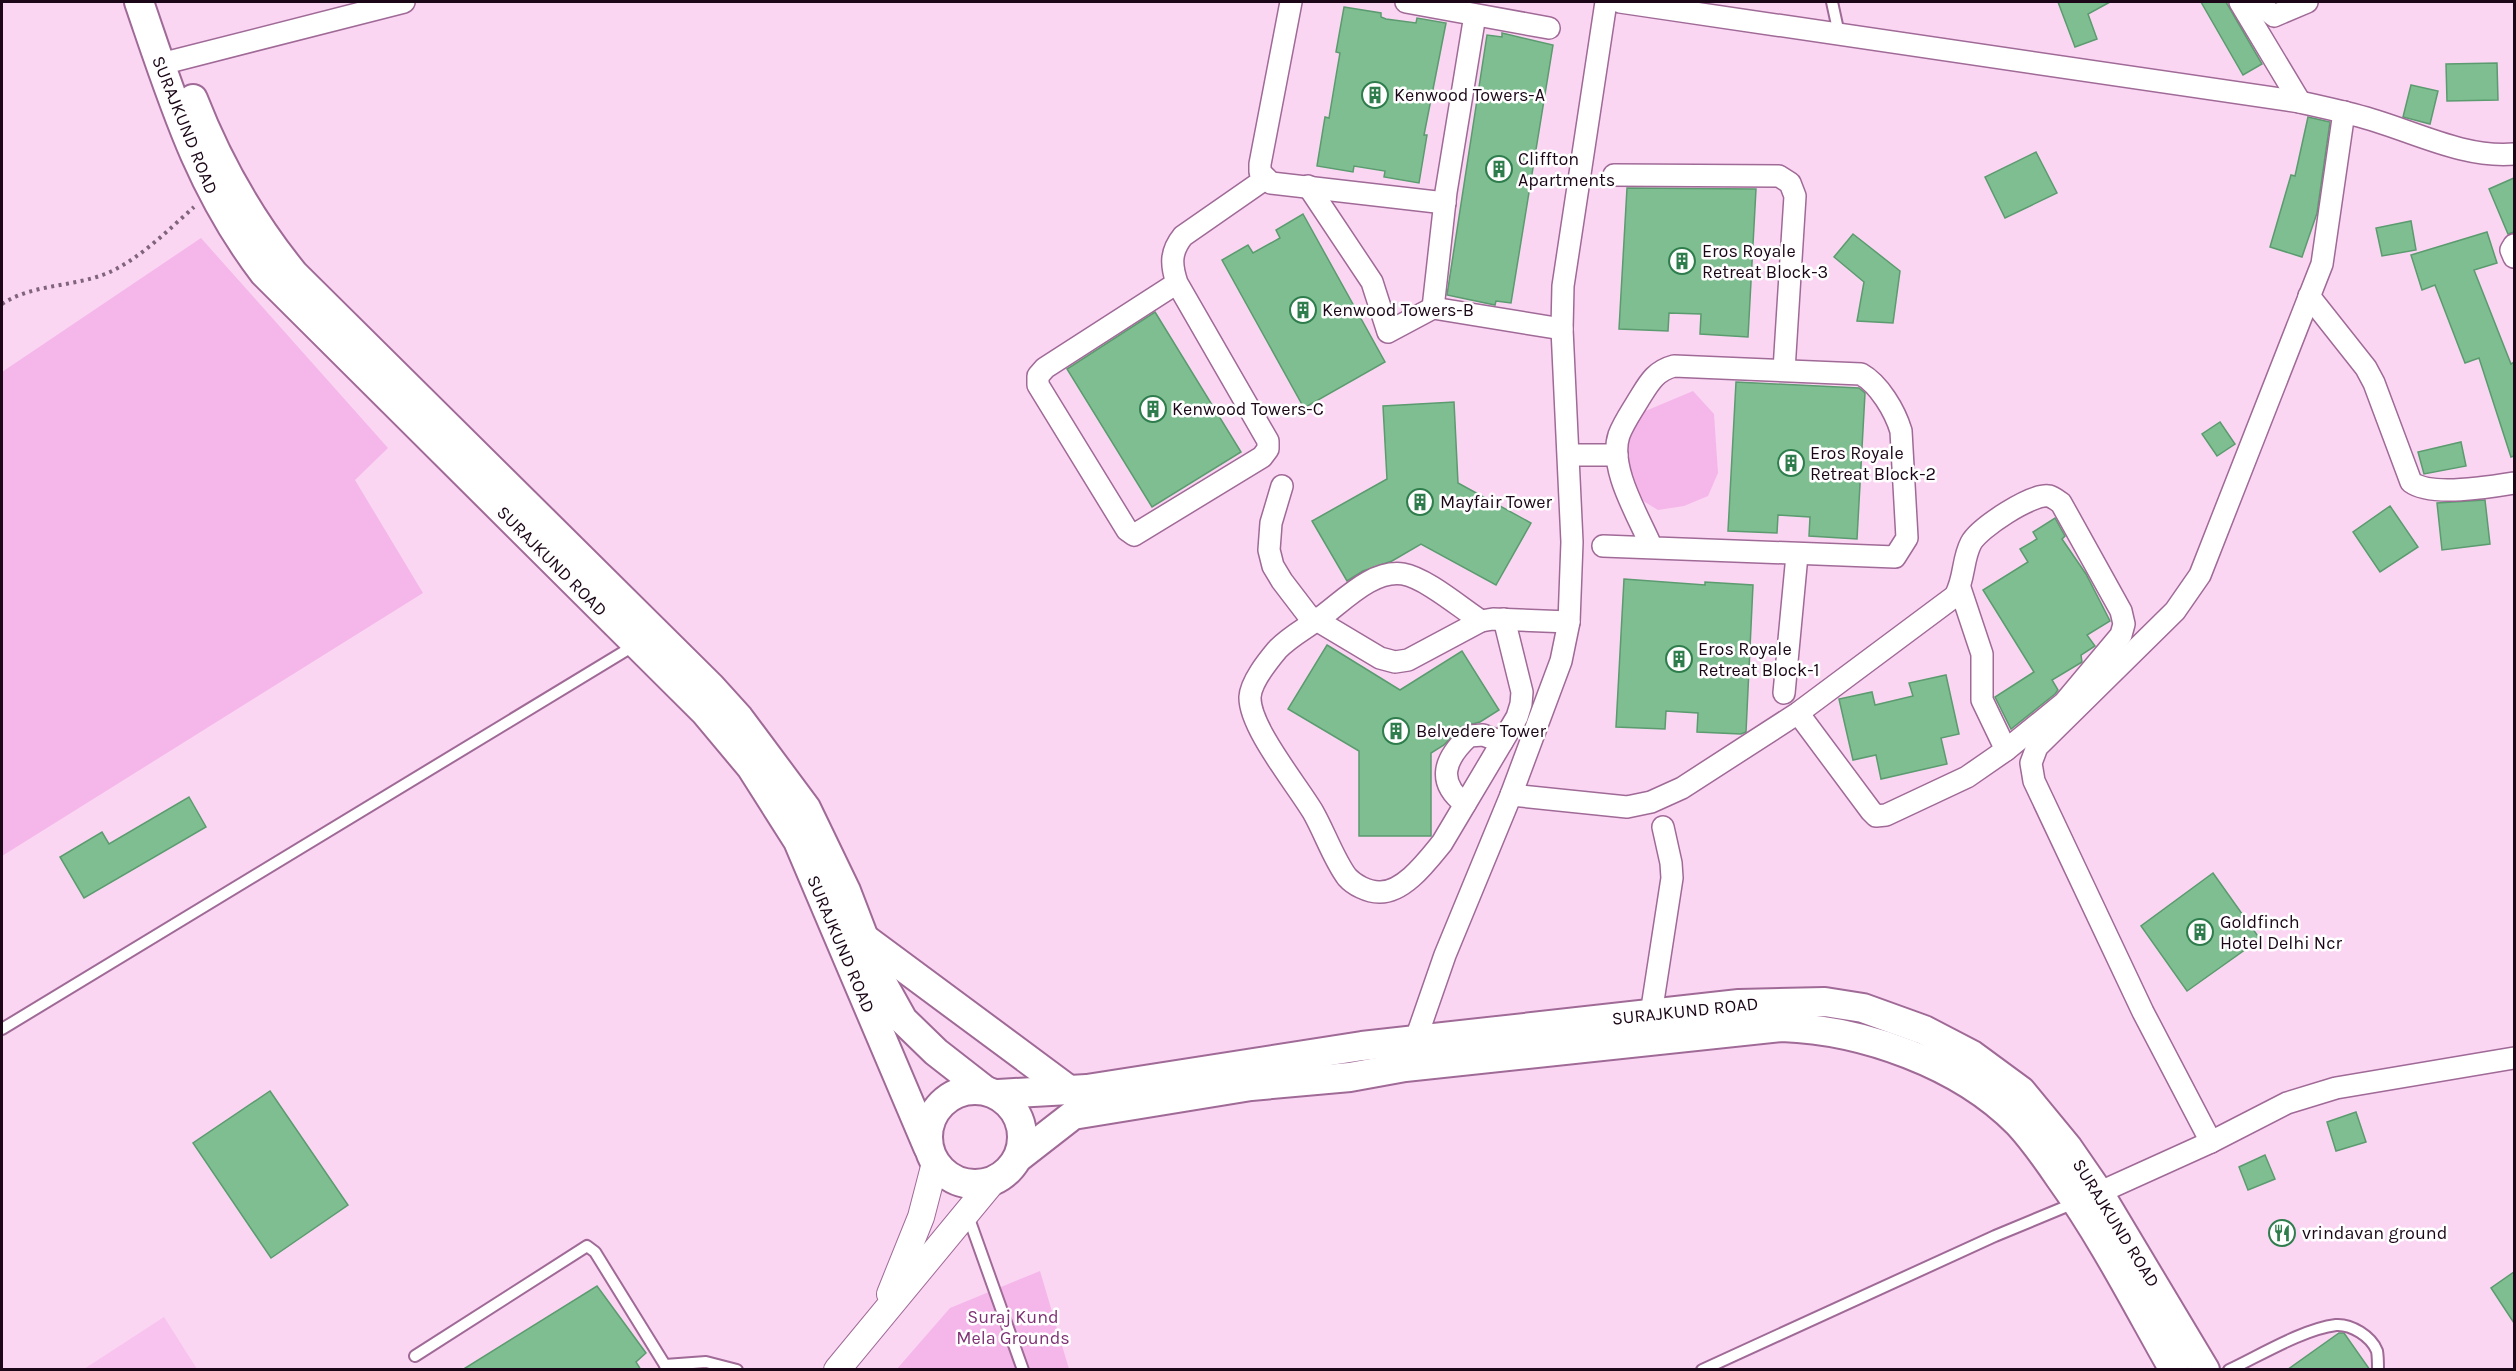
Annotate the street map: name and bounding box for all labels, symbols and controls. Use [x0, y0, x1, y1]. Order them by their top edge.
street label: SURAJKUND ROAD [147, 53, 223, 197]
building icon: Kenwood Towers-A [1360, 80, 1390, 110]
place label: Kenwood Towers-A [1394, 84, 1545, 106]
place label: Cliffton Apartments [1518, 148, 1615, 191]
building icon: Cliffton Apartments [1484, 154, 1514, 184]
place label: Eros Royale Retreat Block-3 [1702, 240, 1828, 283]
building icon: Eros Royale Retreat Block-3 [1667, 246, 1697, 276]
building icon: Kenwood Towers-B [1288, 295, 1318, 325]
place label: Kenwood Towers-B [1322, 299, 1474, 321]
building icon: Kenwood Towers-C [1138, 394, 1168, 424]
place label: Kenwood Towers-C [1172, 398, 1324, 420]
place label: Eros Royale Retreat Block-2 [1810, 442, 1936, 485]
building icon: Eros Royale Retreat Block-2 [1776, 448, 1806, 478]
building icon: Mayfair Tower [1405, 487, 1435, 517]
place label: Mayfair Tower [1440, 491, 1552, 513]
street label: SURAJKUND ROAD [492, 501, 612, 621]
place label: Eros Royale Retreat Block-1 [1698, 638, 1819, 681]
building icon: Eros Royale Retreat Block-1 [1664, 644, 1694, 674]
building icon: Belvedere Tower [1381, 716, 1411, 746]
place label: Belvedere Tower [1416, 720, 1546, 742]
street label: SURAJKUND ROAD [802, 872, 880, 1016]
place label: Goldfinch Hotel Delhi Ncr [2220, 911, 2342, 954]
building icon: Goldfinch Hotel Delhi Ncr [2185, 917, 2215, 947]
street label: SURAJKUND ROAD [1611, 992, 1759, 1030]
street label: SURAJKUND ROAD [2068, 1155, 2164, 1291]
restaurant icon: vrindavan ground [2267, 1218, 2297, 1248]
place label: vrindavan ground [2302, 1222, 2447, 1244]
park label: Suraj Kund Mela Grounds [956, 1306, 1070, 1349]

